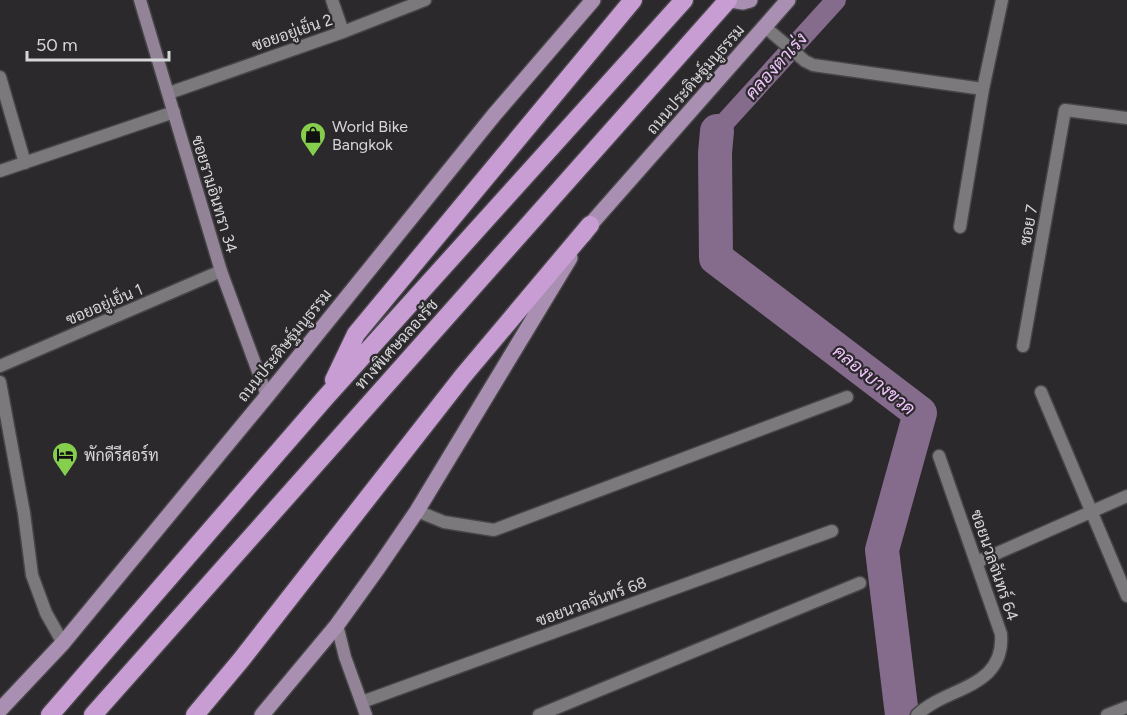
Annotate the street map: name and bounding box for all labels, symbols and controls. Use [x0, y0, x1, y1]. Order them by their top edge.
street label: ซอยอยู่เย็น 2 [248, 6, 336, 57]
street label: ถนนประดิษฐ์มนูธรรม [640, 19, 750, 139]
scale bar [27, 24, 170, 62]
water label: คลองตาเร่ง [740, 27, 812, 104]
text: 50 m [36, 34, 78, 56]
place label: World Bike Bangkok [332, 117, 408, 154]
shop icon: World Bike Bangkok [298, 120, 328, 158]
street label: ซอยรามอินทรา 34 [188, 133, 241, 255]
street label: ซอย 7 [1016, 203, 1041, 247]
street label: ซอยอยู่เย็น 1 [61, 276, 146, 331]
street label: ถนนประดิษฐ์มนูธรรม [231, 283, 337, 407]
street label: ทางพิเศษฉลองรัช [350, 295, 442, 393]
water label: คลองบางขวด [829, 340, 919, 420]
hotel icon: พักดีรีสอร์ท [50, 440, 80, 478]
place label: พักดีรีสอร์ท [84, 443, 159, 465]
street label: ซอยนวลจันทร์ 64 [967, 506, 1025, 623]
street label: ซอยนวลจันทร์ 68 [532, 570, 649, 630]

